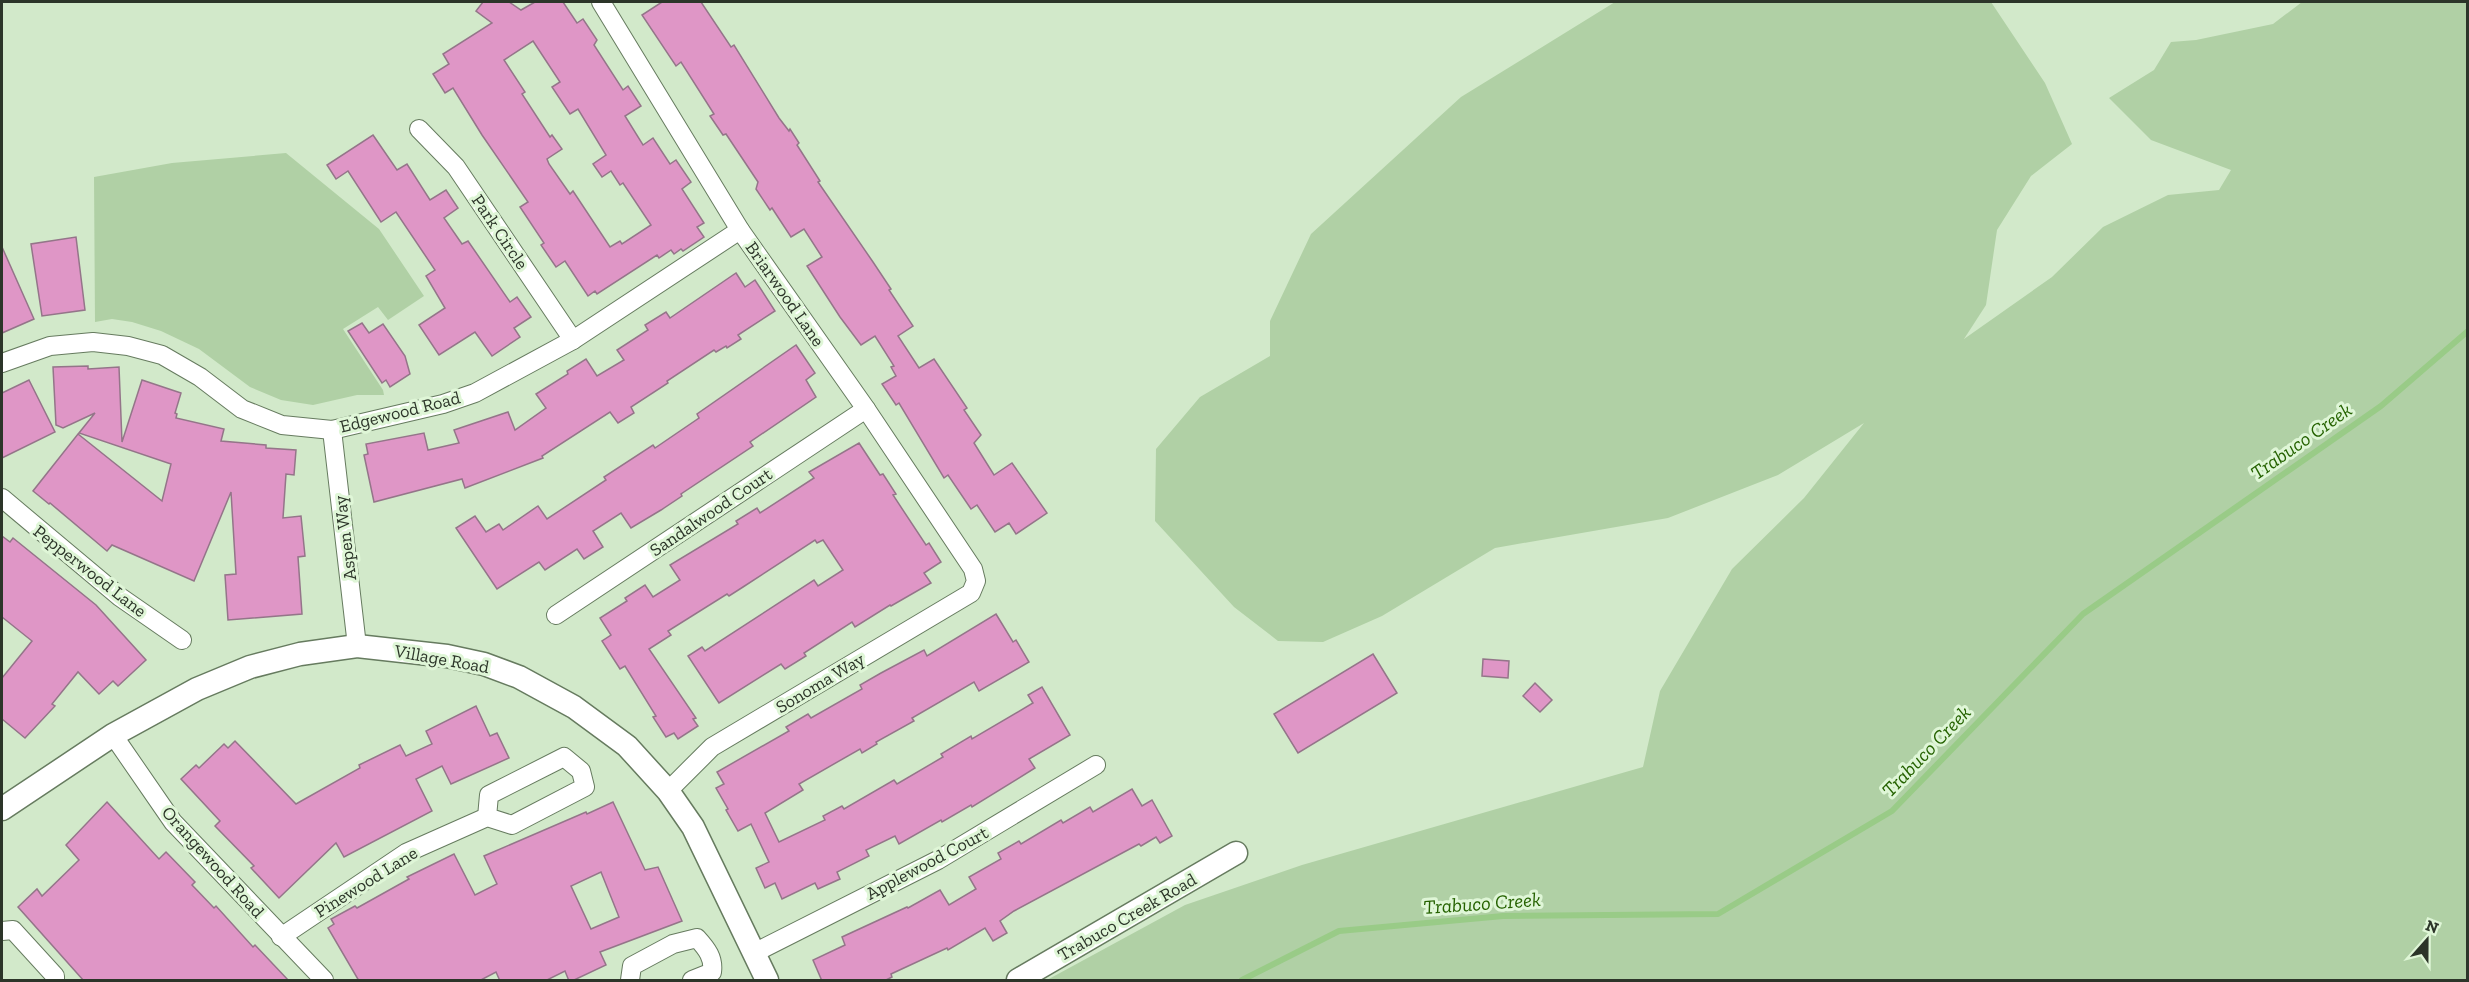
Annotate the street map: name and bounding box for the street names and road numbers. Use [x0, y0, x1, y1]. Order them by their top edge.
street label: Park Circle [467, 190, 533, 274]
street label: Briarwood Lane [741, 237, 829, 351]
street label: Edgewood Road [337, 386, 463, 438]
street label: Sandalwood Court [646, 463, 777, 561]
street label: Aspen Way [329, 494, 361, 582]
street label: Pepperwood Lane [29, 520, 151, 622]
street label: Village Road [392, 640, 491, 678]
street label: Sonoma Way [772, 648, 869, 718]
street label: Orangewood Road [157, 802, 269, 922]
street label: Applewood Court [862, 821, 992, 905]
street label: Pinewood Lane [310, 842, 422, 922]
street label: Trabuco Creek Road [1054, 868, 1200, 966]

